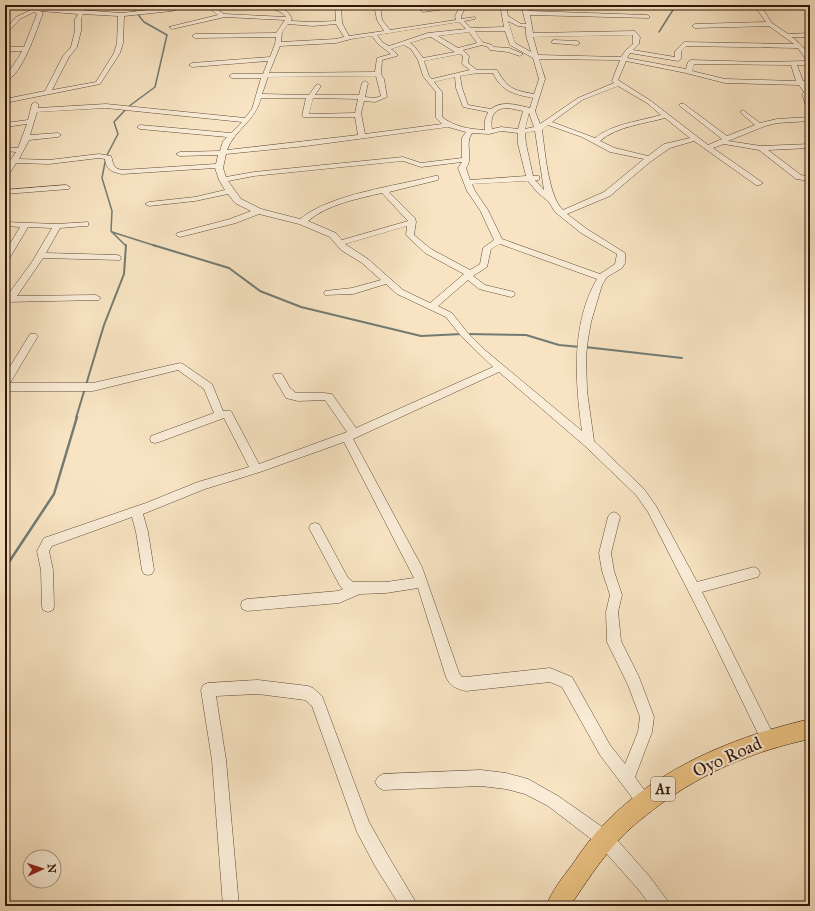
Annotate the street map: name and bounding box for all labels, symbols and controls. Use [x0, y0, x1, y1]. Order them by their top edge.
street label: Oyo Road [689, 732, 765, 782]
road number: A1 [651, 777, 675, 801]
north arrow [22, 849, 62, 889]
text: N [45, 863, 58, 874]

